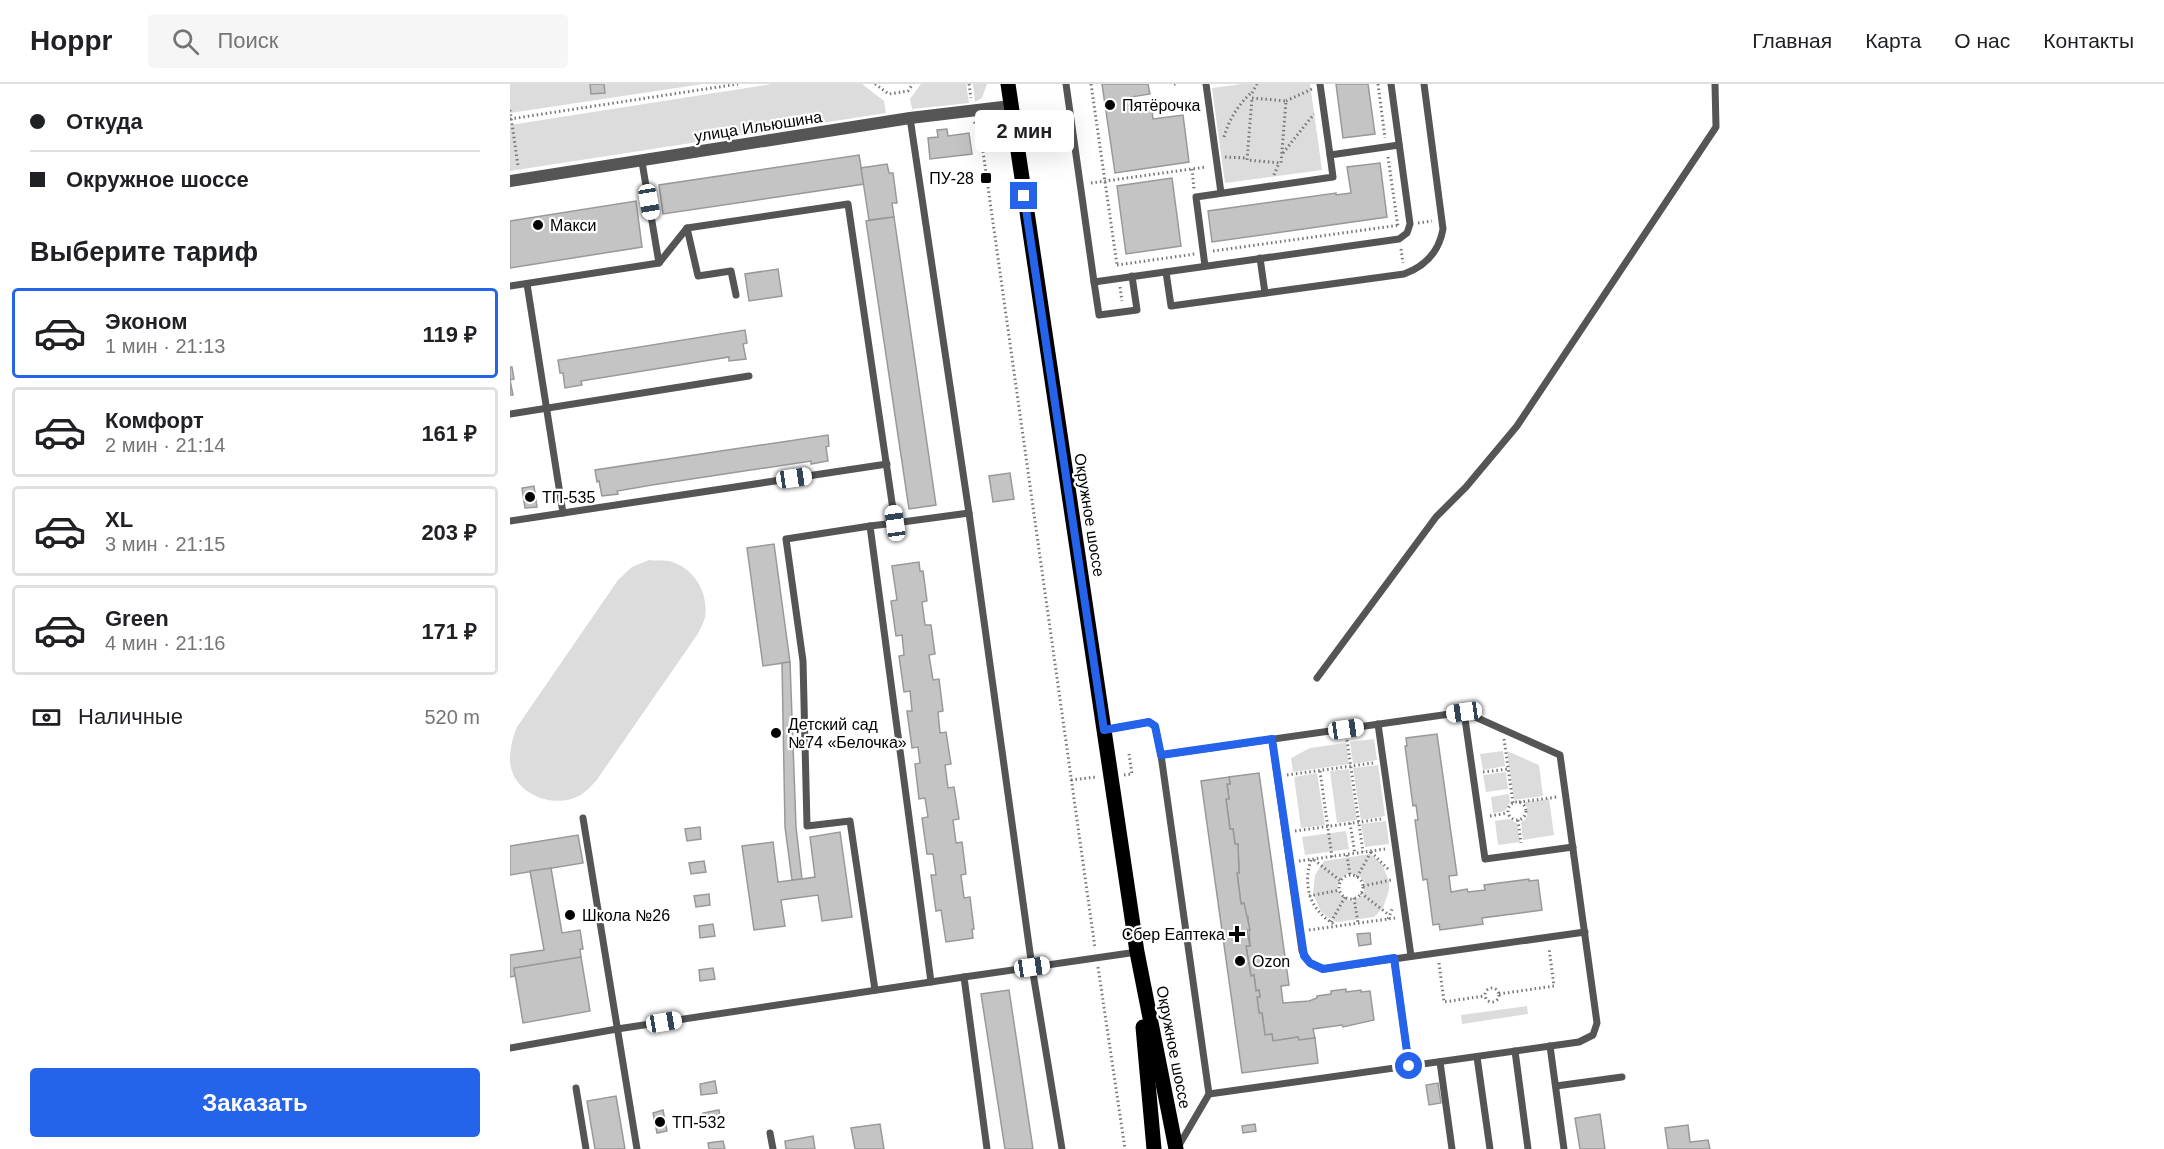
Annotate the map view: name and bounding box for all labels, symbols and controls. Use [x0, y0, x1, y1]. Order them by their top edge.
search box [148, 14, 568, 68]
text: Hoppr [30, 25, 112, 56]
icon: search [169, 25, 202, 58]
text: Поиск [217, 28, 278, 53]
text: Главная [1752, 29, 1832, 52]
text: Карта [1865, 29, 1921, 52]
text: О нас [1954, 29, 2010, 52]
text: Контакты [2043, 29, 2134, 52]
place label: Пятёрочка [1122, 97, 1201, 114]
marker: Пятёрочка [1103, 98, 1117, 112]
street label: улица Ильюшина [693, 108, 823, 145]
text: Откуда [66, 109, 143, 134]
callout: 2 мин [974, 109, 1074, 151]
text: 2 мин [997, 120, 1052, 142]
text: Окружное шоссе [66, 167, 249, 192]
place label: ПУ-28 [929, 170, 974, 187]
marker: ПУ-28 [979, 171, 993, 185]
route end [1010, 182, 1037, 209]
car [637, 183, 661, 221]
place label: Макси [550, 217, 597, 234]
marker: Макси [531, 218, 545, 232]
text: Выберите тариф [30, 237, 258, 267]
icon: car [33, 306, 87, 360]
text: Эконом [105, 309, 188, 334]
text: 119 ₽ [423, 322, 477, 347]
text: 1 мин · 21:13 [105, 335, 225, 357]
icon: car [33, 405, 87, 459]
text: Комфорт [105, 408, 204, 433]
text: 161 ₽ [421, 421, 477, 446]
text: 2 мин · 21:14 [105, 434, 225, 456]
street label: Окружное шоссе [1071, 452, 1108, 578]
car [775, 467, 813, 489]
place label: ТП-535 [542, 489, 595, 506]
marker: ТП-535 [523, 490, 537, 504]
icon: car [33, 504, 87, 558]
car [884, 504, 906, 542]
text: XL [105, 507, 133, 532]
text: 203 ₽ [421, 520, 477, 545]
text: 3 мин · 21:15 [105, 533, 225, 555]
icon: car [33, 603, 87, 657]
text: Green [105, 606, 169, 631]
text: 171 ₽ [421, 619, 477, 644]
text: 4 мин · 21:16 [105, 632, 225, 654]
icon: cash [30, 701, 63, 734]
car [1445, 701, 1483, 723]
text: Наличные [78, 704, 183, 729]
text: 520 m [424, 706, 480, 728]
place label: Детский сад №74 «Белочка» [788, 716, 907, 751]
car [1327, 718, 1365, 740]
marker: Детский сад №74 «Белочка» [769, 726, 783, 740]
place label: Школа №26 [582, 907, 670, 924]
marker: Школа №26 [563, 908, 577, 922]
place label: Сбер Еаптека [1122, 926, 1225, 943]
marker: Сбер Еаптека [1230, 927, 1244, 941]
place label: Ozon [1252, 953, 1290, 970]
marker: Ozon [1233, 954, 1247, 968]
car [1013, 956, 1051, 978]
street label: Окружное шоссе [1153, 984, 1194, 1110]
car [645, 1010, 683, 1034]
route start [1395, 1052, 1422, 1079]
button: Заказать [30, 1068, 480, 1137]
place label: ТП-532 [672, 1114, 725, 1131]
marker: ТП-532 [653, 1115, 667, 1129]

